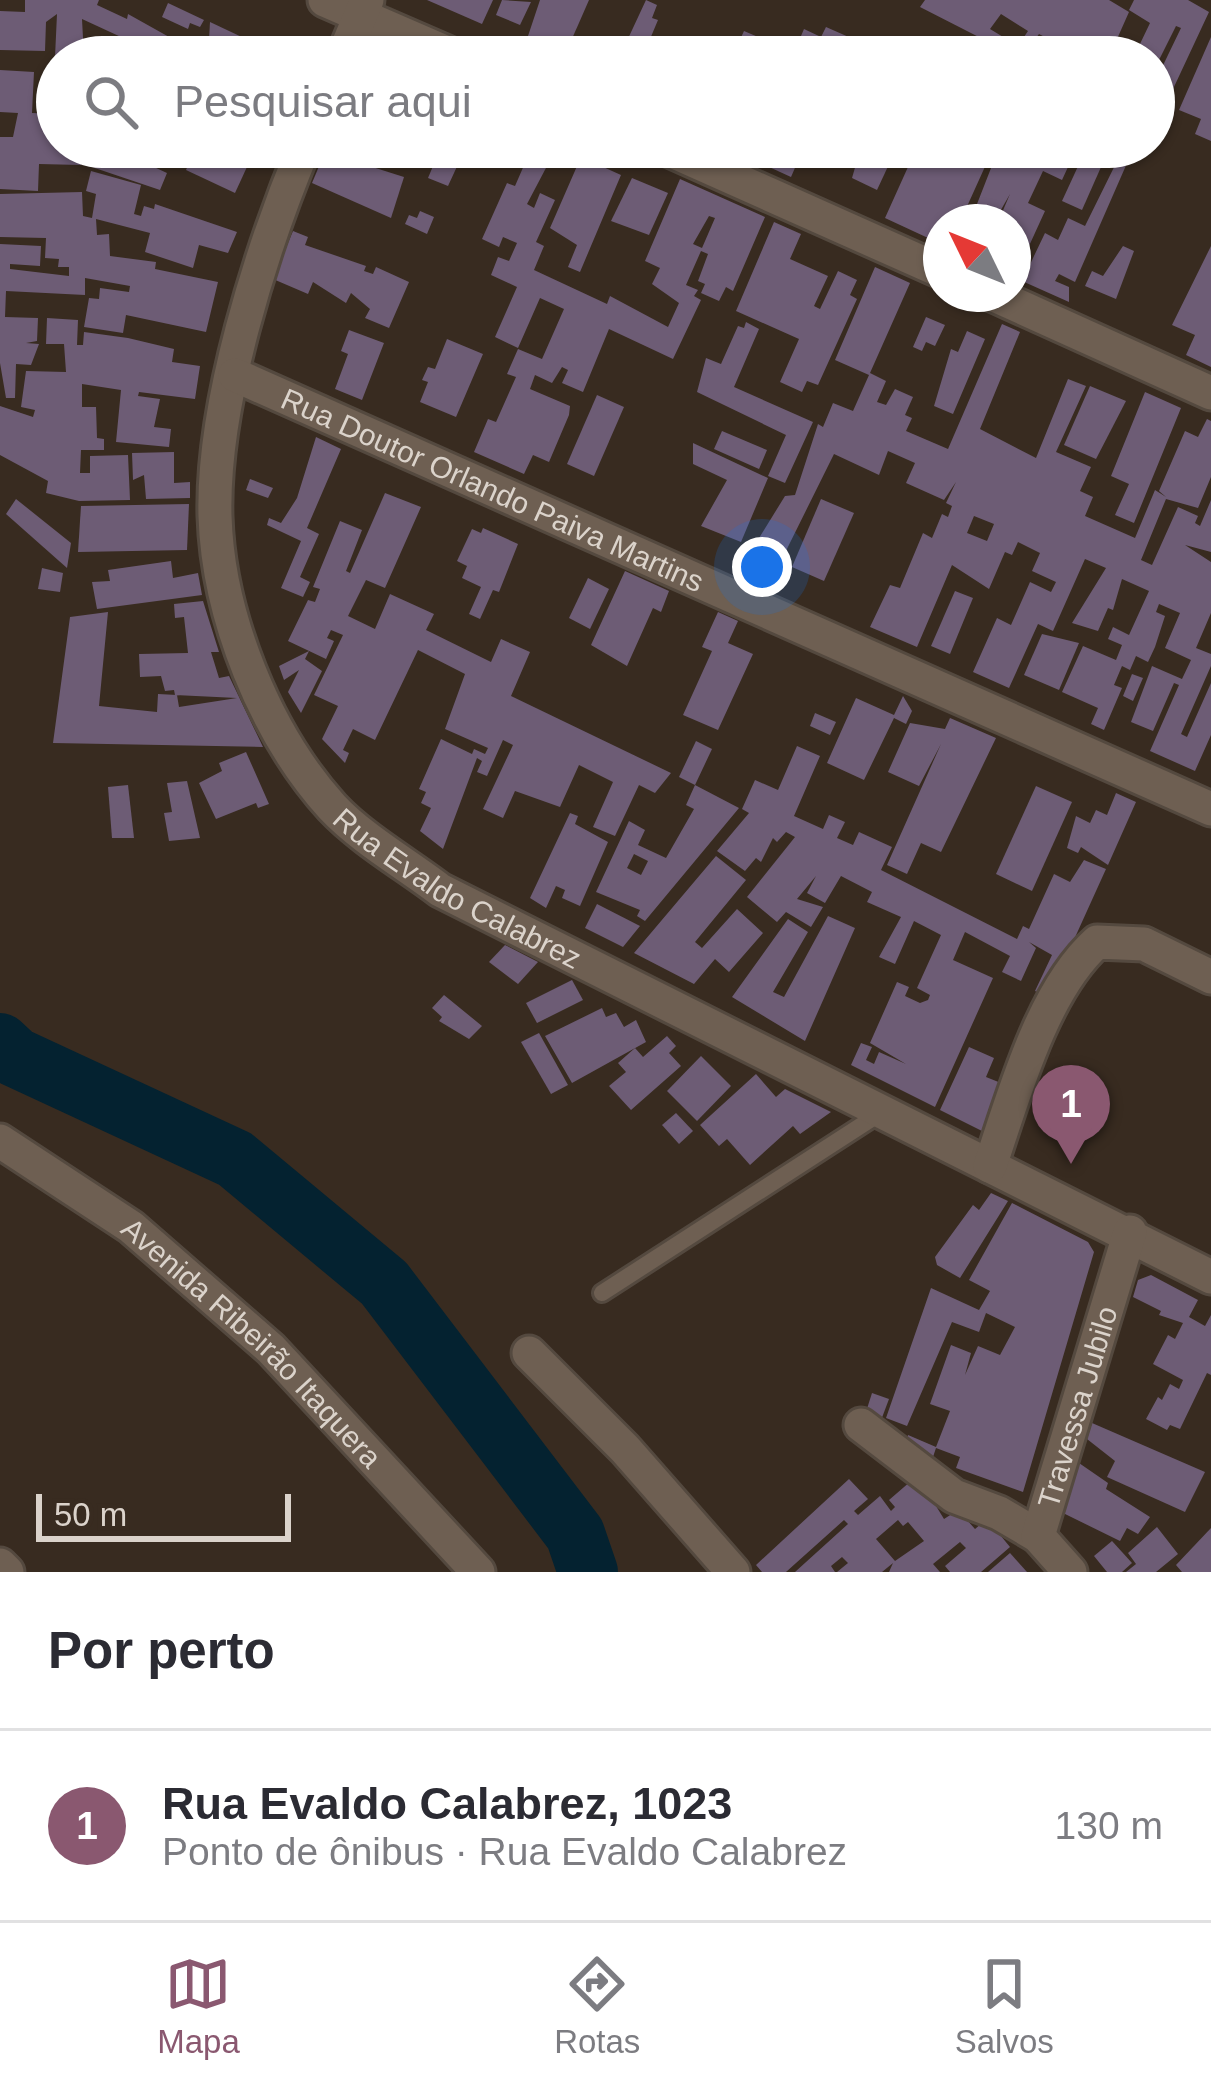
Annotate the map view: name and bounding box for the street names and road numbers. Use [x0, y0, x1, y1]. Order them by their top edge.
street label: Rua Doutor Orlando Paiva Martins [276, 381, 709, 598]
street label: Rua Evaldo Calabrez [327, 801, 587, 975]
street label: Avenida Ribeirão Itaquera [116, 1211, 389, 1474]
street label: Travessa Jubilo [1031, 1302, 1123, 1512]

